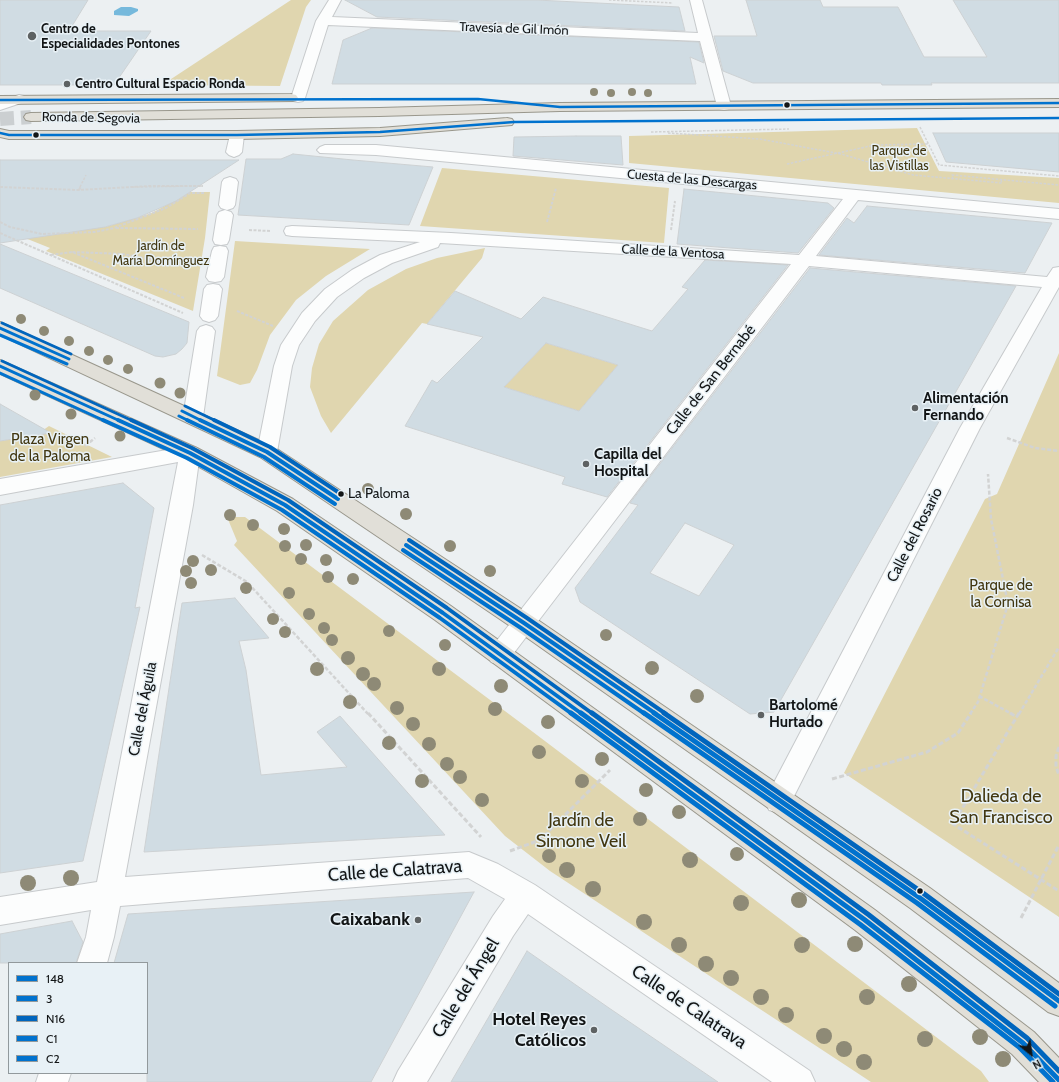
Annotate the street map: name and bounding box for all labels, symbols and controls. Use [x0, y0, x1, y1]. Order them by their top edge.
street label: Travesía de Gil Imón [459, 19, 569, 39]
place label: Centro de Especialidades Pontones [41, 21, 180, 52]
marker: Centro de Especialidades Pontones [26, 30, 38, 42]
place label: Centro Cultural Espacio Ronda [75, 76, 245, 92]
marker: Centro Cultural Espacio Ronda [62, 79, 72, 89]
unlabelled marker [782, 100, 792, 110]
street label: Ronda de Segovia [42, 109, 140, 127]
unlabelled marker [31, 130, 41, 140]
park label: Parque de las Vistillas [869, 143, 929, 174]
street label: Cuesta de las Descargas [626, 167, 758, 193]
park label: Jardín de María Domínguez [113, 238, 209, 269]
street label: Calle de la Ventosa [621, 242, 725, 262]
street label: Calle de San Bernabé [662, 321, 760, 439]
place label: Alimentación Fernando [923, 390, 1009, 425]
marker: Alimentación Fernando [910, 403, 920, 413]
park label: Plaza Virgen de la Paloma [9, 431, 91, 466]
place label: Capilla del Hospital [594, 446, 662, 481]
marker: Capilla del Hospital [581, 459, 591, 469]
street label: Calle del Rosario [883, 485, 947, 585]
place label: La Paloma [348, 486, 409, 502]
marker: La Paloma [336, 489, 346, 499]
park label: Parque de la Cornisa [969, 577, 1033, 612]
street label: Calle del Águila [125, 660, 161, 758]
place label: Bartolomé Hurtado [769, 697, 838, 732]
marker: Bartolomé Hurtado [756, 710, 766, 720]
park label: Dalieda de San Francisco [949, 786, 1053, 828]
park label: Jardín de Simone Veil [536, 810, 626, 852]
street label: Calle de Calatrava [327, 856, 463, 886]
unlabelled marker [915, 886, 925, 896]
place label: Caixabank [330, 909, 410, 931]
marker: Caixabank [413, 915, 423, 925]
street label: Calle del Ángel [428, 934, 504, 1042]
street label: Calle de Calatrava [627, 960, 751, 1054]
legend [8, 962, 148, 1074]
text: 148 [46, 971, 64, 986]
text: 3 [46, 991, 53, 1006]
place label: Hotel Reyes Católicos [492, 1009, 586, 1052]
text: N16 [46, 1011, 65, 1026]
marker: Hotel Reyes Católicos [589, 1025, 599, 1035]
text: C1 [46, 1031, 57, 1046]
north arrow [1011, 1034, 1051, 1074]
text: C2 [46, 1051, 60, 1066]
text: N [1030, 1056, 1044, 1073]

